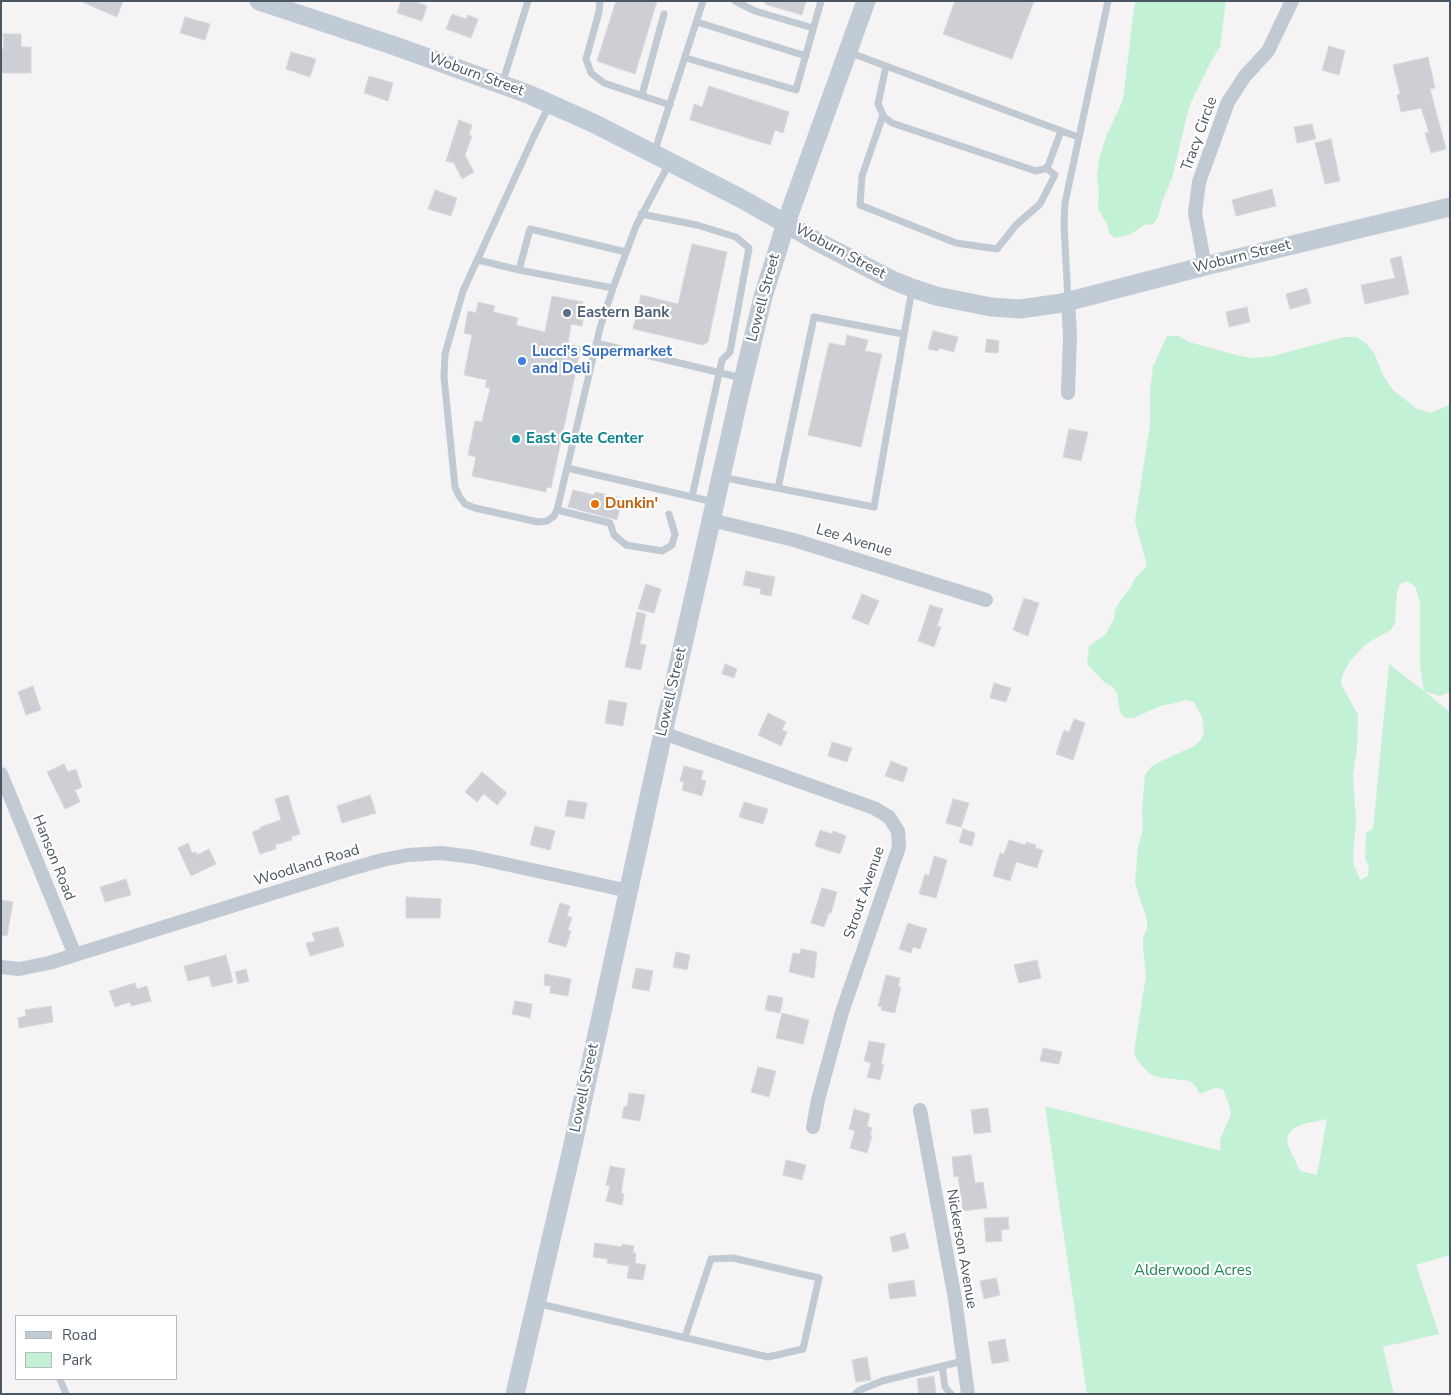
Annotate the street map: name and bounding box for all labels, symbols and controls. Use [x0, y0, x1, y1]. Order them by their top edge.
street label: Woburn Street [426, 49, 526, 101]
street label: Tracy Circle [1178, 94, 1222, 174]
street label: Woburn Street [792, 221, 888, 283]
street label: Woburn Street [1191, 236, 1293, 278]
street label: Lowell Street [744, 252, 784, 344]
place label: Eastern Bank [577, 304, 669, 322]
marker: Eastern Bank [561, 307, 573, 319]
place label: Lucci's Supermarket and Deli [532, 343, 672, 378]
marker: Lucci's Supermarket and Deli [516, 355, 528, 367]
place label: East Gate Center [526, 430, 644, 448]
marker: East Gate Center [510, 433, 522, 445]
place label: Dunkin' [605, 495, 658, 513]
marker: Dunkin' [589, 498, 601, 510]
street label: Lee Avenue [814, 521, 894, 561]
street label: Lowell Street [653, 646, 691, 738]
street label: Hanson Road [28, 813, 78, 903]
street label: Woodland Road [252, 841, 362, 891]
street label: Strout Avenue [841, 844, 889, 942]
street label: Lowell Street [567, 1042, 603, 1134]
street label: Nickerson Avenue [942, 1188, 980, 1310]
park label: Alderwood Acres [1134, 1262, 1252, 1280]
legend [15, 1315, 178, 1380]
text: Road [62, 1325, 97, 1345]
text: Park [62, 1350, 92, 1370]

